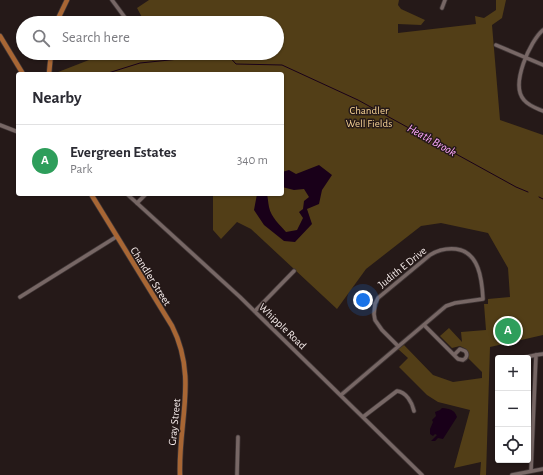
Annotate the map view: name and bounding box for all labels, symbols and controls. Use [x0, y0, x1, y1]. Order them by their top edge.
search box [16, 16, 284, 60]
icon: search [30, 27, 52, 49]
text: Search here [62, 30, 130, 45]
text: Nearby [32, 89, 82, 106]
park label: Chandler Well Fields [346, 105, 392, 129]
water label: Heath Brook [405, 122, 459, 159]
text: Evergreen Estates [70, 145, 177, 160]
text: A [41, 154, 49, 167]
text: 340 m [237, 154, 268, 167]
text: Park [70, 163, 92, 176]
street label: Chandler Street [128, 245, 173, 308]
street label: Judith E Drive [376, 245, 428, 290]
your location [353, 290, 373, 310]
street label: Whipple Road [257, 301, 309, 352]
pin: A [495, 316, 521, 346]
map controls [495, 355, 531, 463]
button: + [495, 355, 531, 391]
button: − [495, 391, 531, 427]
street label: Gray Street [167, 398, 182, 446]
button: locate [495, 427, 531, 463]

